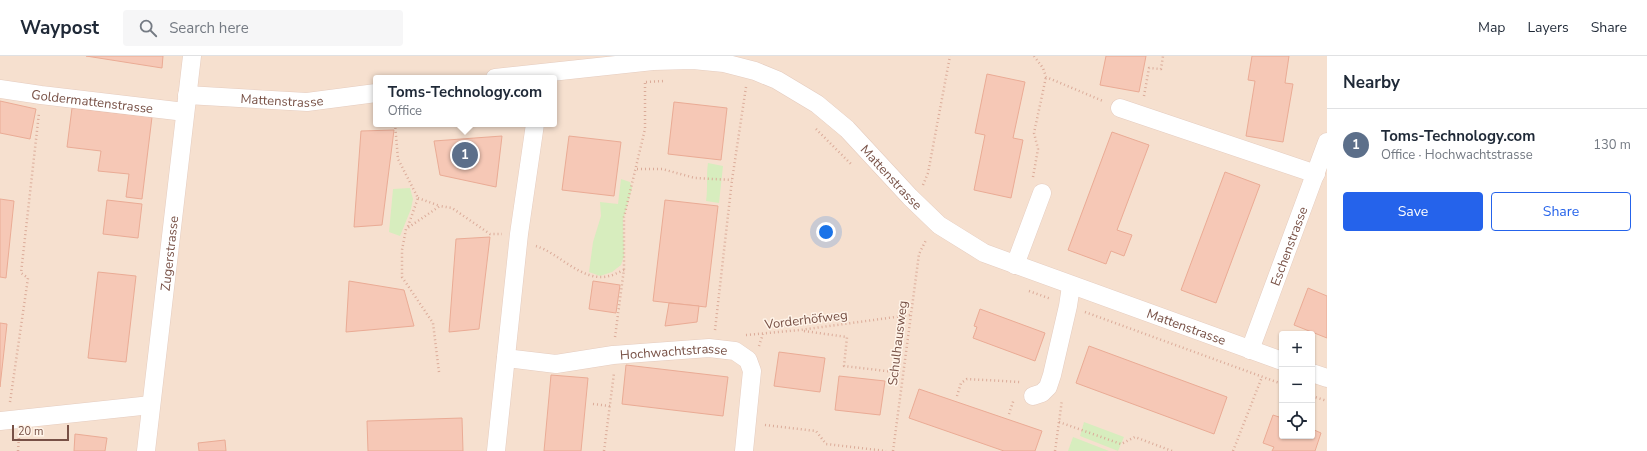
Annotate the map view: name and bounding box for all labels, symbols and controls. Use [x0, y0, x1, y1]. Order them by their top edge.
search box [123, 10, 403, 46]
text: Waypost [20, 15, 99, 41]
icon: search [137, 17, 159, 39]
text: Search here [169, 18, 249, 38]
text: Map [1478, 18, 1505, 37]
text: Layers [1527, 18, 1569, 37]
text: Share [1591, 18, 1627, 37]
text: Nearby [1343, 71, 1400, 94]
popup [373, 75, 557, 127]
text: Toms-Technology.com [388, 82, 542, 102]
street label: Goldermattenstrasse [30, 86, 154, 118]
street label: Mattenstrasse [240, 90, 324, 112]
text: Office [388, 102, 422, 120]
text: Toms-Technology.com [1381, 126, 1535, 146]
text: 1 [1352, 136, 1360, 154]
text: 130 m [1593, 136, 1631, 154]
pin: 1 [452, 140, 478, 170]
street label: Mattenstrasse [856, 141, 926, 214]
text: Office · Hochwachtstrasse [1381, 146, 1533, 164]
button: Save [1343, 192, 1483, 231]
button: Share [1491, 192, 1631, 231]
street label: Eschenstrasse [1267, 204, 1312, 288]
street label: Zugerstrasse [157, 215, 183, 292]
your location [816, 222, 836, 242]
street label: Schulhausweg [884, 300, 912, 387]
street label: Mattenstrasse [1144, 305, 1228, 350]
street label: Vorderhöfweg [763, 306, 849, 334]
map controls [1279, 331, 1315, 439]
button: + [1279, 331, 1315, 367]
street label: Hochwachtstrasse [619, 340, 728, 364]
button: − [1279, 367, 1315, 403]
button: locate [1279, 403, 1315, 439]
scale bar [12, 423, 69, 442]
text: 20 m [18, 424, 43, 439]

